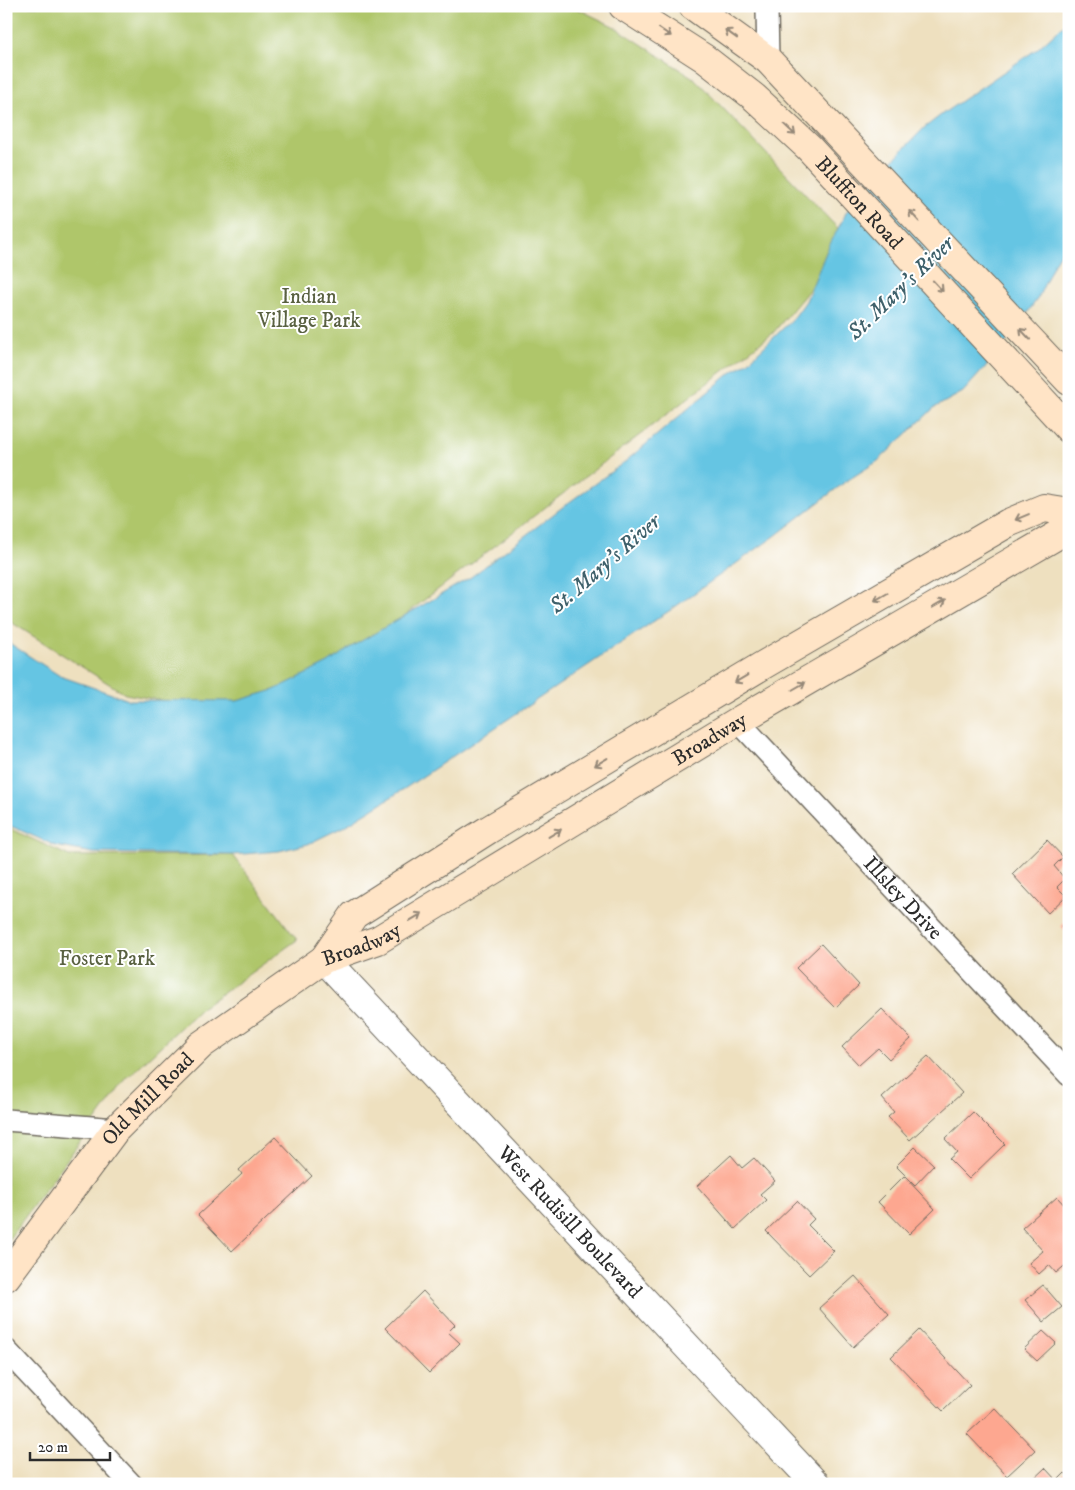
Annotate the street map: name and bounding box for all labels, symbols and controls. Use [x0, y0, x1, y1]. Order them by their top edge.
one-way arrow [657, 27, 671, 37]
one-way arrow [724, 29, 738, 39]
one-way arrow [784, 124, 796, 136]
street label: Bluffton Road [809, 151, 908, 255]
one-way arrow [908, 210, 920, 222]
water label: St. Mary's River [841, 229, 962, 346]
one-way arrow [932, 280, 944, 293]
park label: Indian Village Park [257, 284, 361, 334]
one-way arrow [1019, 328, 1031, 341]
water label: St. Mary's River [543, 507, 668, 620]
one-way arrow [1015, 513, 1030, 523]
one-way arrow [873, 592, 888, 602]
one-way arrow [932, 598, 946, 608]
one-way arrow [734, 674, 748, 684]
one-way arrow [791, 680, 806, 690]
street label: Broadway [668, 706, 753, 772]
one-way arrow [595, 758, 609, 768]
one-way arrow [547, 827, 561, 837]
street label: Illsley Drive [857, 851, 948, 946]
one-way arrow [408, 912, 422, 922]
street label: Broadway [319, 917, 407, 973]
park label: Foster Park [59, 946, 156, 972]
street label: Old Mill Road [96, 1047, 200, 1151]
street label: West Rudisill Boulevard [491, 1140, 648, 1305]
scale bar [30, 1430, 110, 1462]
text: 20 m [38, 1438, 68, 1457]

